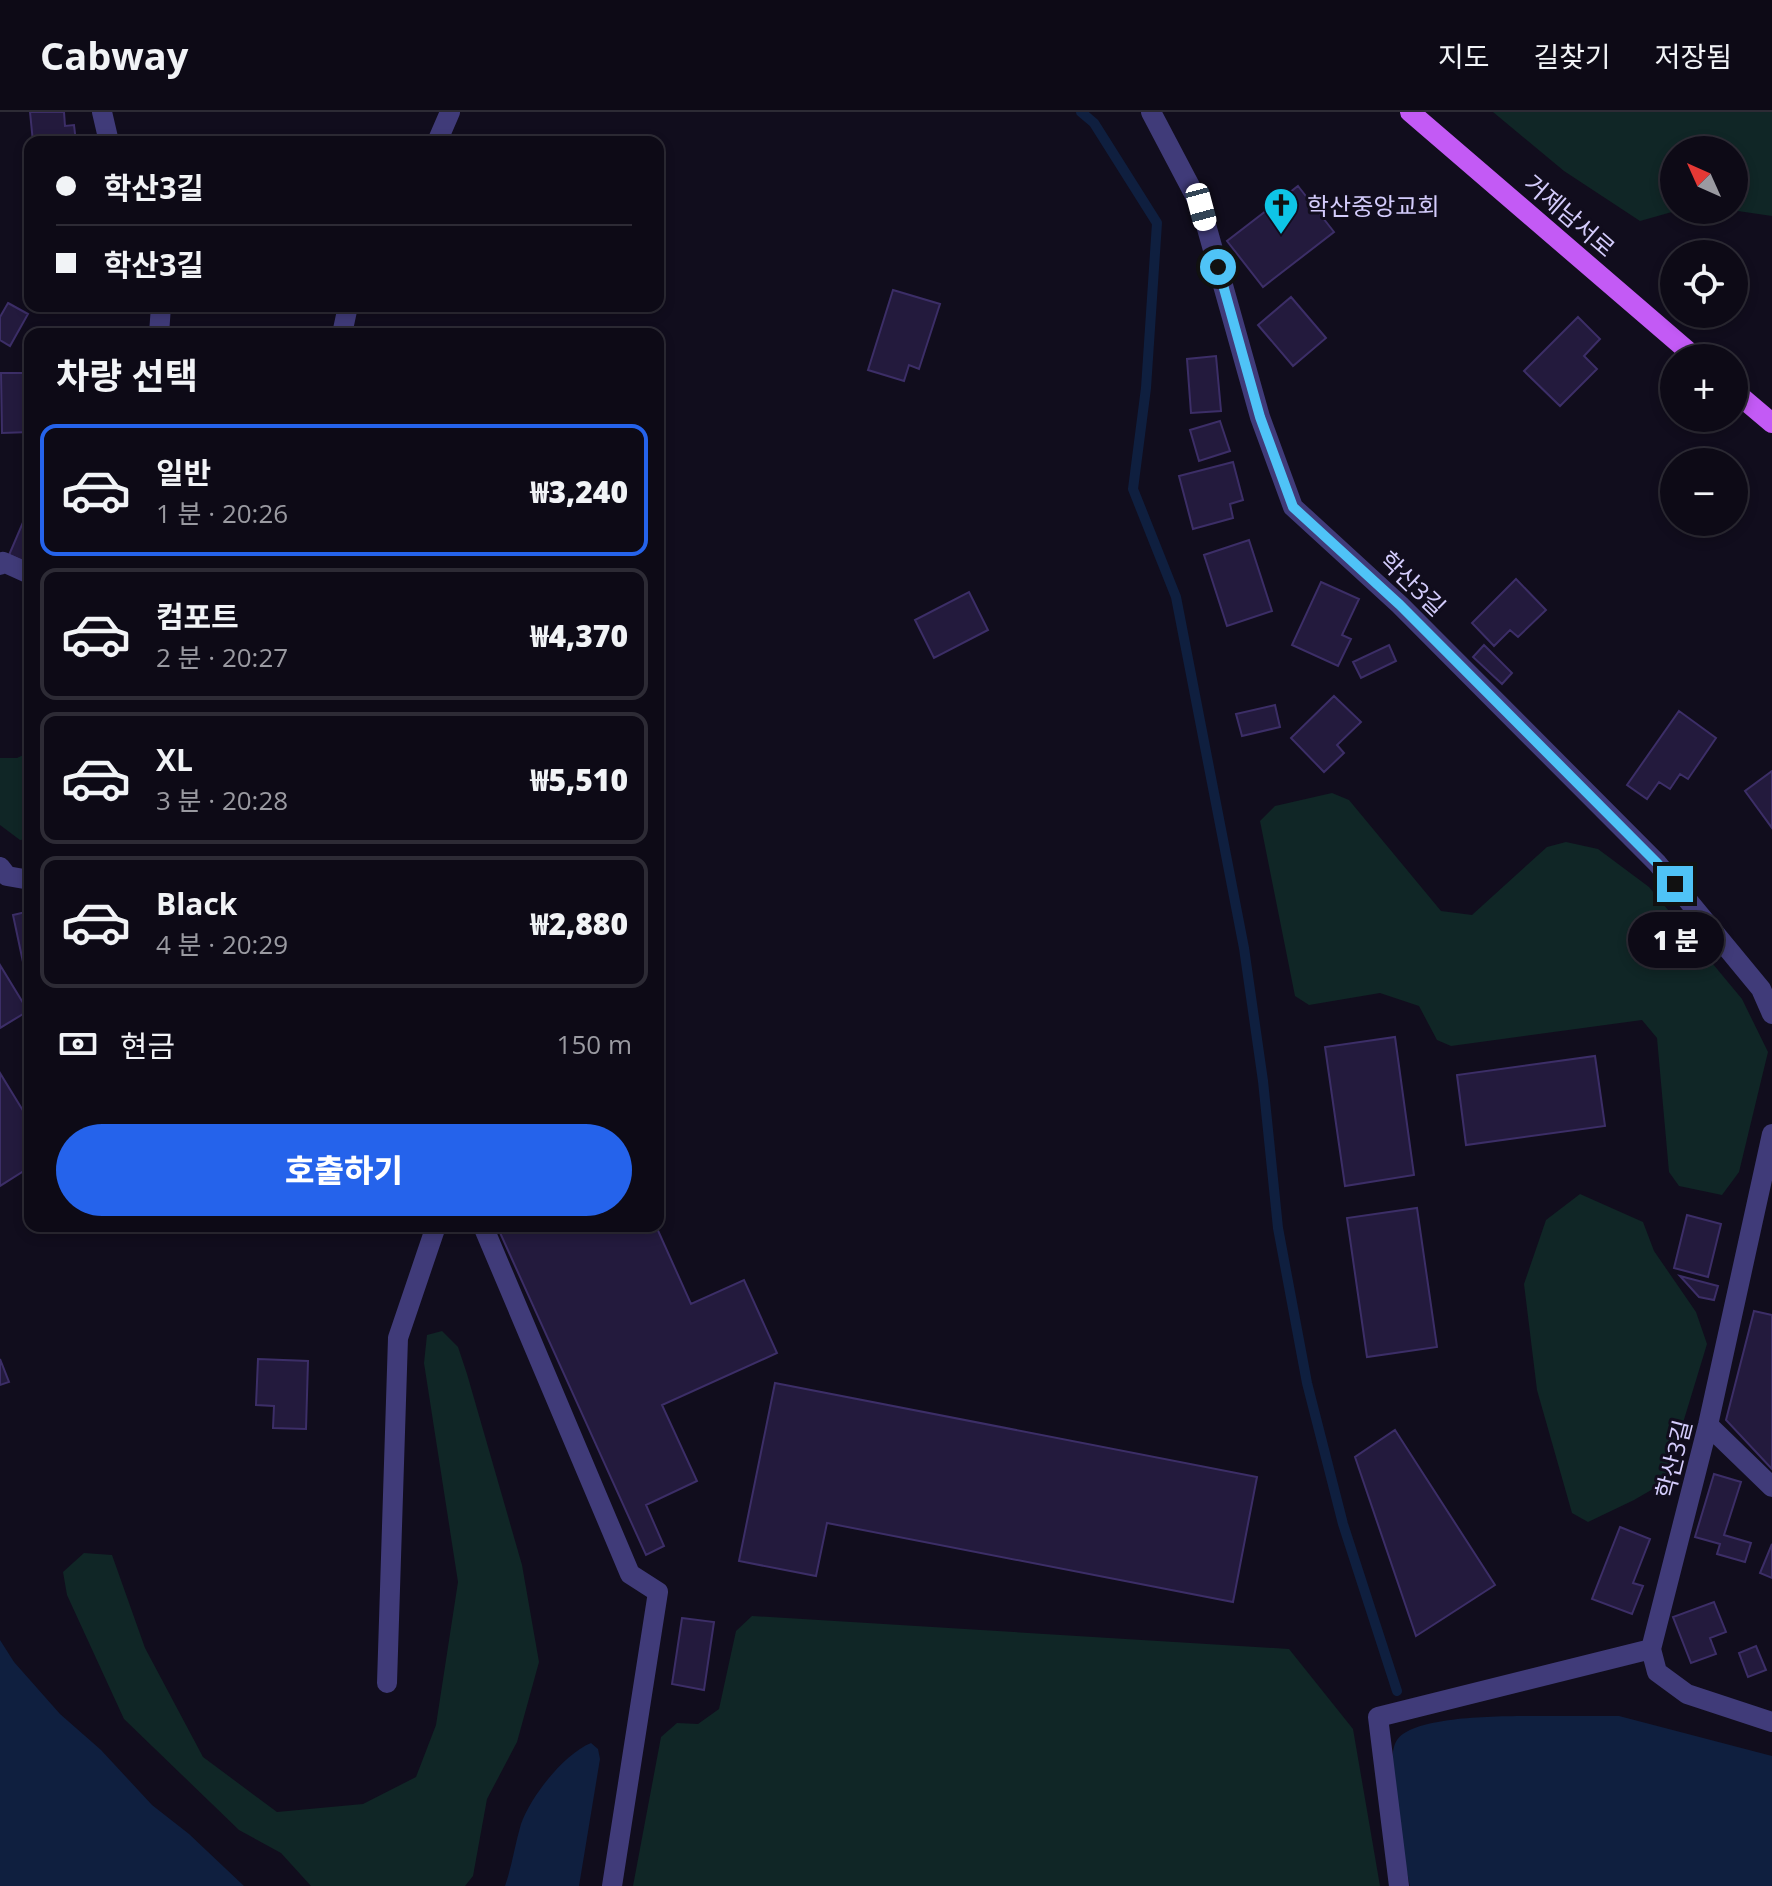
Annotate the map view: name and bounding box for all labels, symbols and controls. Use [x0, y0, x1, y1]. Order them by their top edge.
text: Cabway [40, 29, 188, 81]
text: 지도 [1438, 37, 1489, 75]
text: 길찾기 [1533, 37, 1611, 75]
text: 저장됨 [1655, 37, 1732, 75]
north arrow [1660, 136, 1748, 224]
map controls [1660, 136, 1748, 536]
street label: 거제남서로 [1518, 166, 1622, 264]
text: 학산3길 [104, 167, 204, 208]
car [1183, 181, 1219, 233]
church icon: 학산중앙교회 [1262, 186, 1300, 236]
place label: 학산중앙교회 [1307, 189, 1439, 222]
button: locate [1660, 240, 1748, 328]
text: 학산3길 [104, 244, 204, 285]
route start [1200, 249, 1236, 285]
button: + [1660, 344, 1748, 432]
text: 차량 선택 [56, 351, 198, 400]
button: − [1660, 448, 1748, 536]
text: 일반 [156, 452, 211, 493]
icon: car [60, 454, 132, 526]
text: ₩3,240 [530, 471, 628, 512]
text: 1 분 · 20:26 [156, 495, 288, 531]
street label: 학산3길 [1373, 543, 1453, 623]
text: 컴포트 [156, 596, 239, 637]
icon: car [60, 598, 132, 670]
text: ₩4,370 [530, 615, 628, 656]
text: 2 분 · 20:27 [156, 639, 288, 675]
text: XL [156, 739, 193, 780]
icon: car [60, 742, 132, 814]
text: ₩5,510 [530, 759, 628, 800]
text: 3 분 · 20:28 [156, 782, 288, 818]
route end [1657, 866, 1693, 902]
text: Black [156, 883, 237, 924]
icon: car [60, 886, 132, 958]
text: ₩2,880 [530, 903, 628, 944]
callout: 1 분 [1627, 912, 1723, 968]
text: 1 분 [1653, 922, 1699, 958]
text: 4 분 · 20:29 [156, 926, 288, 962]
icon: cash [56, 1022, 100, 1066]
text: 현금 [120, 1025, 175, 1066]
text: 150 m [557, 1026, 632, 1062]
button: 호출하기 [56, 1124, 632, 1216]
street label: 학산3길 [1647, 1416, 1699, 1502]

